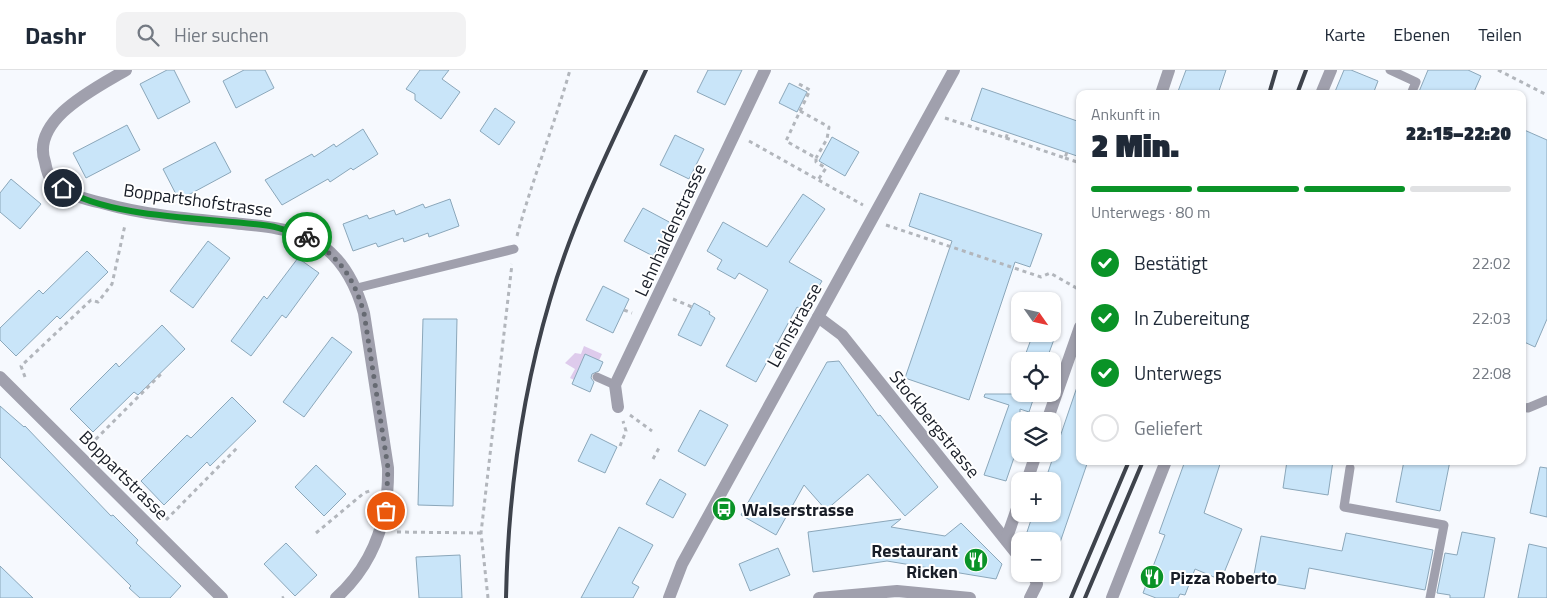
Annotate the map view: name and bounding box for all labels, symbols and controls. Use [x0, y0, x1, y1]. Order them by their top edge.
search box [116, 12, 466, 57]
text: Dashr [25, 17, 86, 53]
text: Hier suchen [174, 20, 269, 49]
icon: search [134, 21, 162, 49]
text: Karte [1324, 21, 1365, 48]
text: Ebenen [1393, 21, 1450, 48]
text: Teilen [1478, 21, 1522, 48]
text: Ankunft in [1091, 102, 1160, 126]
text: 22:15–22:20 [1406, 118, 1511, 147]
text: 2 Min. [1091, 121, 1179, 169]
street label: Lehnhaldenstrasse [627, 159, 713, 301]
pin [42, 167, 84, 209]
icon: home [49, 174, 77, 202]
street label: Boppartshofstrasse [122, 176, 274, 224]
text: Unterwegs · 80 m [1091, 200, 1210, 224]
courier [282, 212, 332, 262]
icon: bike [293, 223, 321, 251]
text: Bestätigt [1134, 248, 1208, 277]
icon: check [1091, 249, 1119, 277]
text: 22:02 [1472, 251, 1511, 275]
street label: Lehnstrasse [760, 278, 828, 372]
north arrow [1011, 292, 1061, 342]
map controls [1011, 292, 1061, 582]
text: In Zubereitung [1134, 303, 1250, 332]
icon: check [1091, 304, 1119, 332]
text: 22:03 [1472, 306, 1511, 330]
button: locate [1011, 352, 1061, 402]
text: Unterwegs [1134, 358, 1222, 387]
icon: check [1091, 359, 1119, 387]
text: 22:08 [1472, 361, 1511, 385]
street label: Stockbergstrasse [883, 364, 987, 484]
button: layers [1011, 412, 1061, 462]
text: Geliefert [1134, 413, 1202, 442]
street label: Boppartstrasse [73, 424, 175, 526]
button: + [1011, 472, 1061, 522]
pin [365, 490, 407, 532]
bus stop icon: Walserstrasse [711, 496, 737, 522]
place label: Walserstrasse [742, 496, 854, 523]
icon: bag [372, 497, 400, 525]
button: − [1011, 532, 1061, 582]
place label: Restaurant Ricken [871, 537, 958, 585]
restaurant icon: Restaurant Ricken [963, 547, 989, 573]
restaurant icon: Pizza Roberto [1139, 564, 1165, 590]
place label: Pizza Roberto [1170, 564, 1277, 591]

